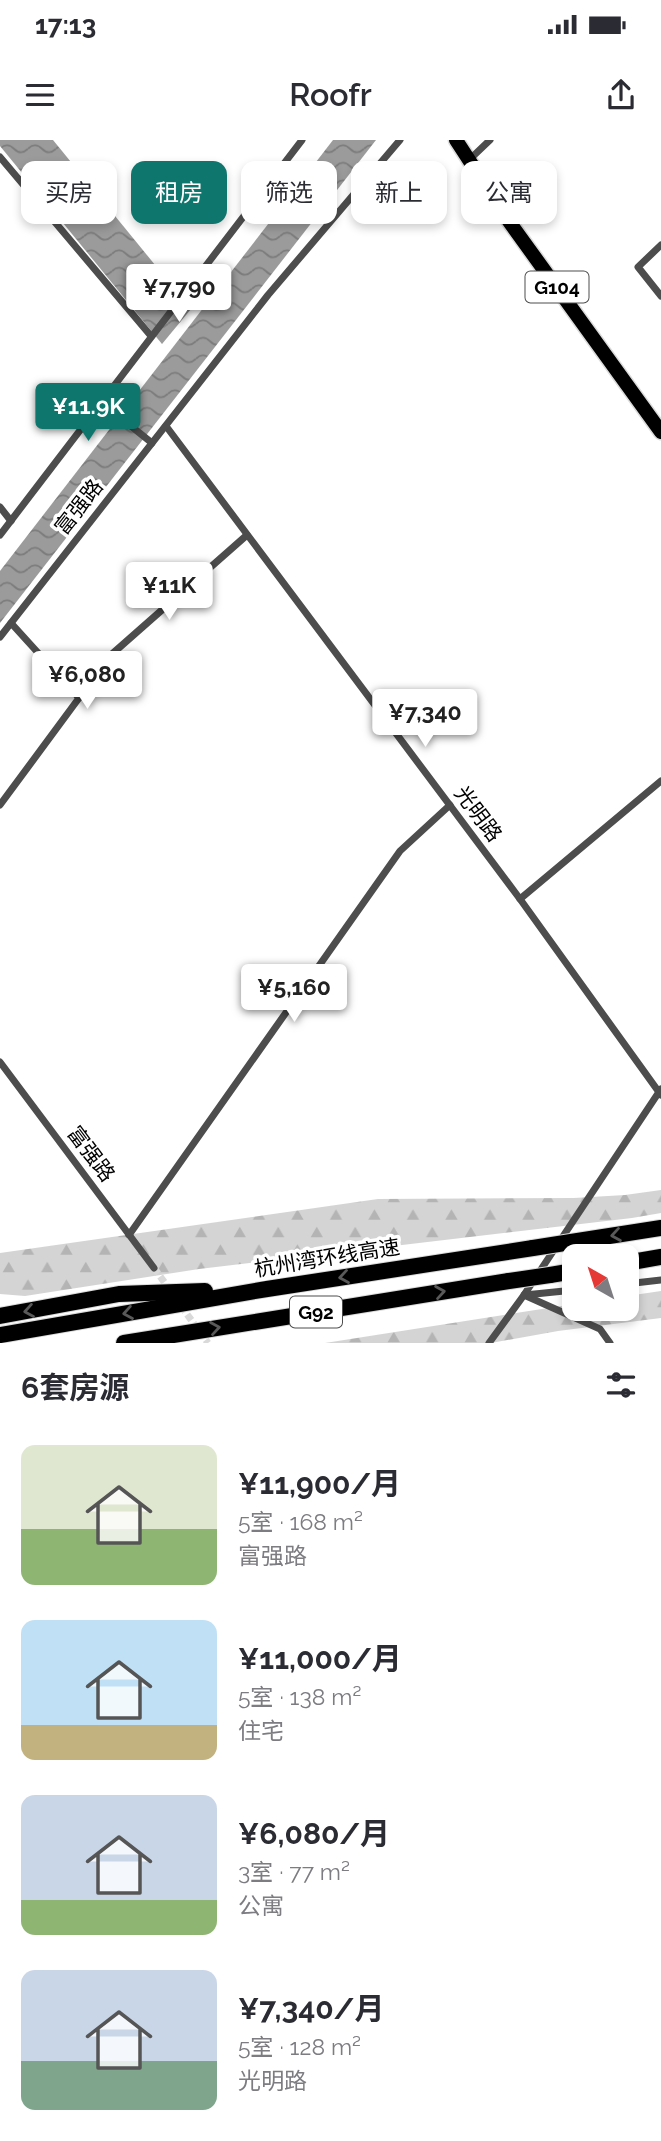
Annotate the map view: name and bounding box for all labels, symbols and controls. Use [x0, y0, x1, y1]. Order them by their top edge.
text: 17:13 [35, 10, 96, 40]
icon: menu [21, 76, 59, 114]
text: Roofr [289, 76, 372, 113]
icon: share [602, 76, 640, 114]
chip: 买房 [21, 161, 117, 224]
chip: 租房 [131, 161, 227, 224]
chip: 筛选 [241, 161, 337, 224]
chip: 新上 [351, 161, 447, 224]
chip: 公寓 [461, 161, 557, 224]
pin: ¥7,790 [122, 264, 236, 324]
road number: G104 [526, 272, 588, 302]
text: ¥7,790 [142, 273, 216, 300]
pin: ¥11.9K [31, 384, 145, 443]
text: ¥11.9K [51, 392, 125, 419]
street label: 富强路 [49, 474, 108, 539]
pin: ¥11K [128, 562, 210, 622]
text: ¥11K [142, 571, 196, 598]
pin: ¥6,080 [30, 652, 144, 711]
text: ¥6,080 [48, 660, 126, 687]
pin: ¥7,340 [368, 690, 482, 749]
text: ¥7,340 [388, 698, 462, 725]
street label: 光明路 [449, 781, 507, 846]
pin: ¥5,160 [237, 964, 351, 1024]
text: ¥5,160 [257, 973, 331, 1000]
street label: 富强路 [62, 1121, 120, 1186]
one-way arrow [610, 1227, 622, 1242]
street label: 杭州湾环线高速 [252, 1234, 401, 1281]
north arrow [562, 1244, 639, 1321]
map controls [562, 1244, 639, 1321]
one-way arrow [338, 1269, 350, 1284]
one-way arrow [434, 1285, 446, 1300]
road number: G92 [290, 1296, 342, 1328]
one-way arrow [23, 1302, 35, 1317]
one-way arrow [122, 1305, 134, 1320]
one-way arrow [209, 1321, 221, 1336]
icon: filters [602, 1366, 640, 1404]
text: 6套房源 [21, 1370, 129, 1405]
text: ¥11,900/月 [238, 1466, 401, 1501]
icon: home [77, 1473, 161, 1557]
text: 5室 · 168 m² [238, 1508, 363, 1535]
text: 富强路 [238, 1542, 307, 1569]
text: ¥11,000/月 [238, 1641, 402, 1676]
icon: home [77, 1648, 161, 1732]
text: 5室 · 138 m² [238, 1683, 361, 1710]
text: 住宅 [238, 1717, 284, 1744]
text: ¥6,080/月 [238, 1816, 390, 1851]
icon: home [77, 1823, 161, 1907]
text: 3室 · 77 m² [238, 1858, 350, 1885]
text: 公寓 [238, 1892, 284, 1919]
text: ¥7,340/月 [238, 1991, 384, 2026]
icon: home [77, 1998, 161, 2082]
text: 5室 · 128 m² [238, 2033, 361, 2060]
text: 光明路 [238, 2067, 307, 2094]

